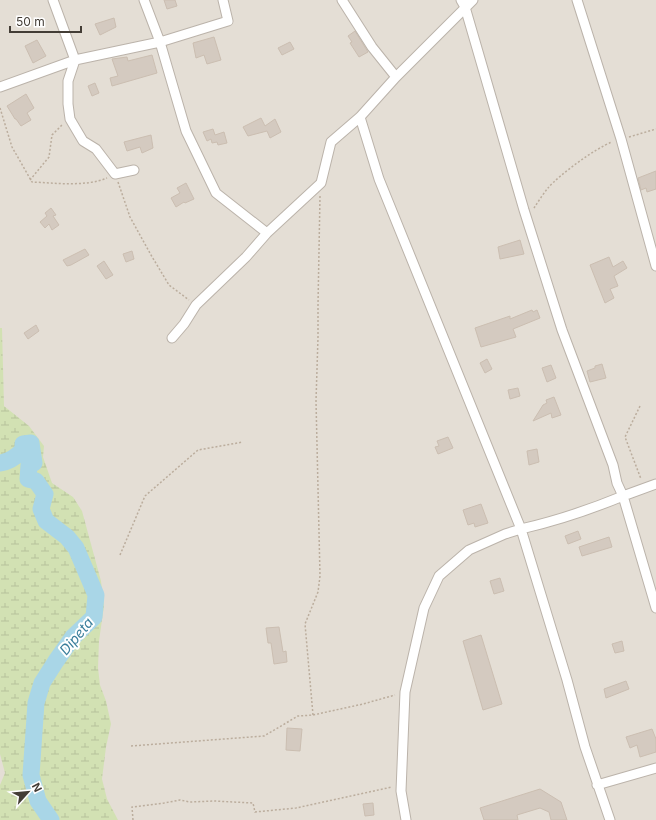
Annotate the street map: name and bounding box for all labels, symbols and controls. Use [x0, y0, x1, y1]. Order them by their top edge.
scale bar [10, 8, 81, 34]
text: 50 m [16, 14, 45, 29]
water label: Dipeta [56, 614, 97, 658]
north arrow [8, 772, 48, 812]
text: N [29, 781, 45, 794]

